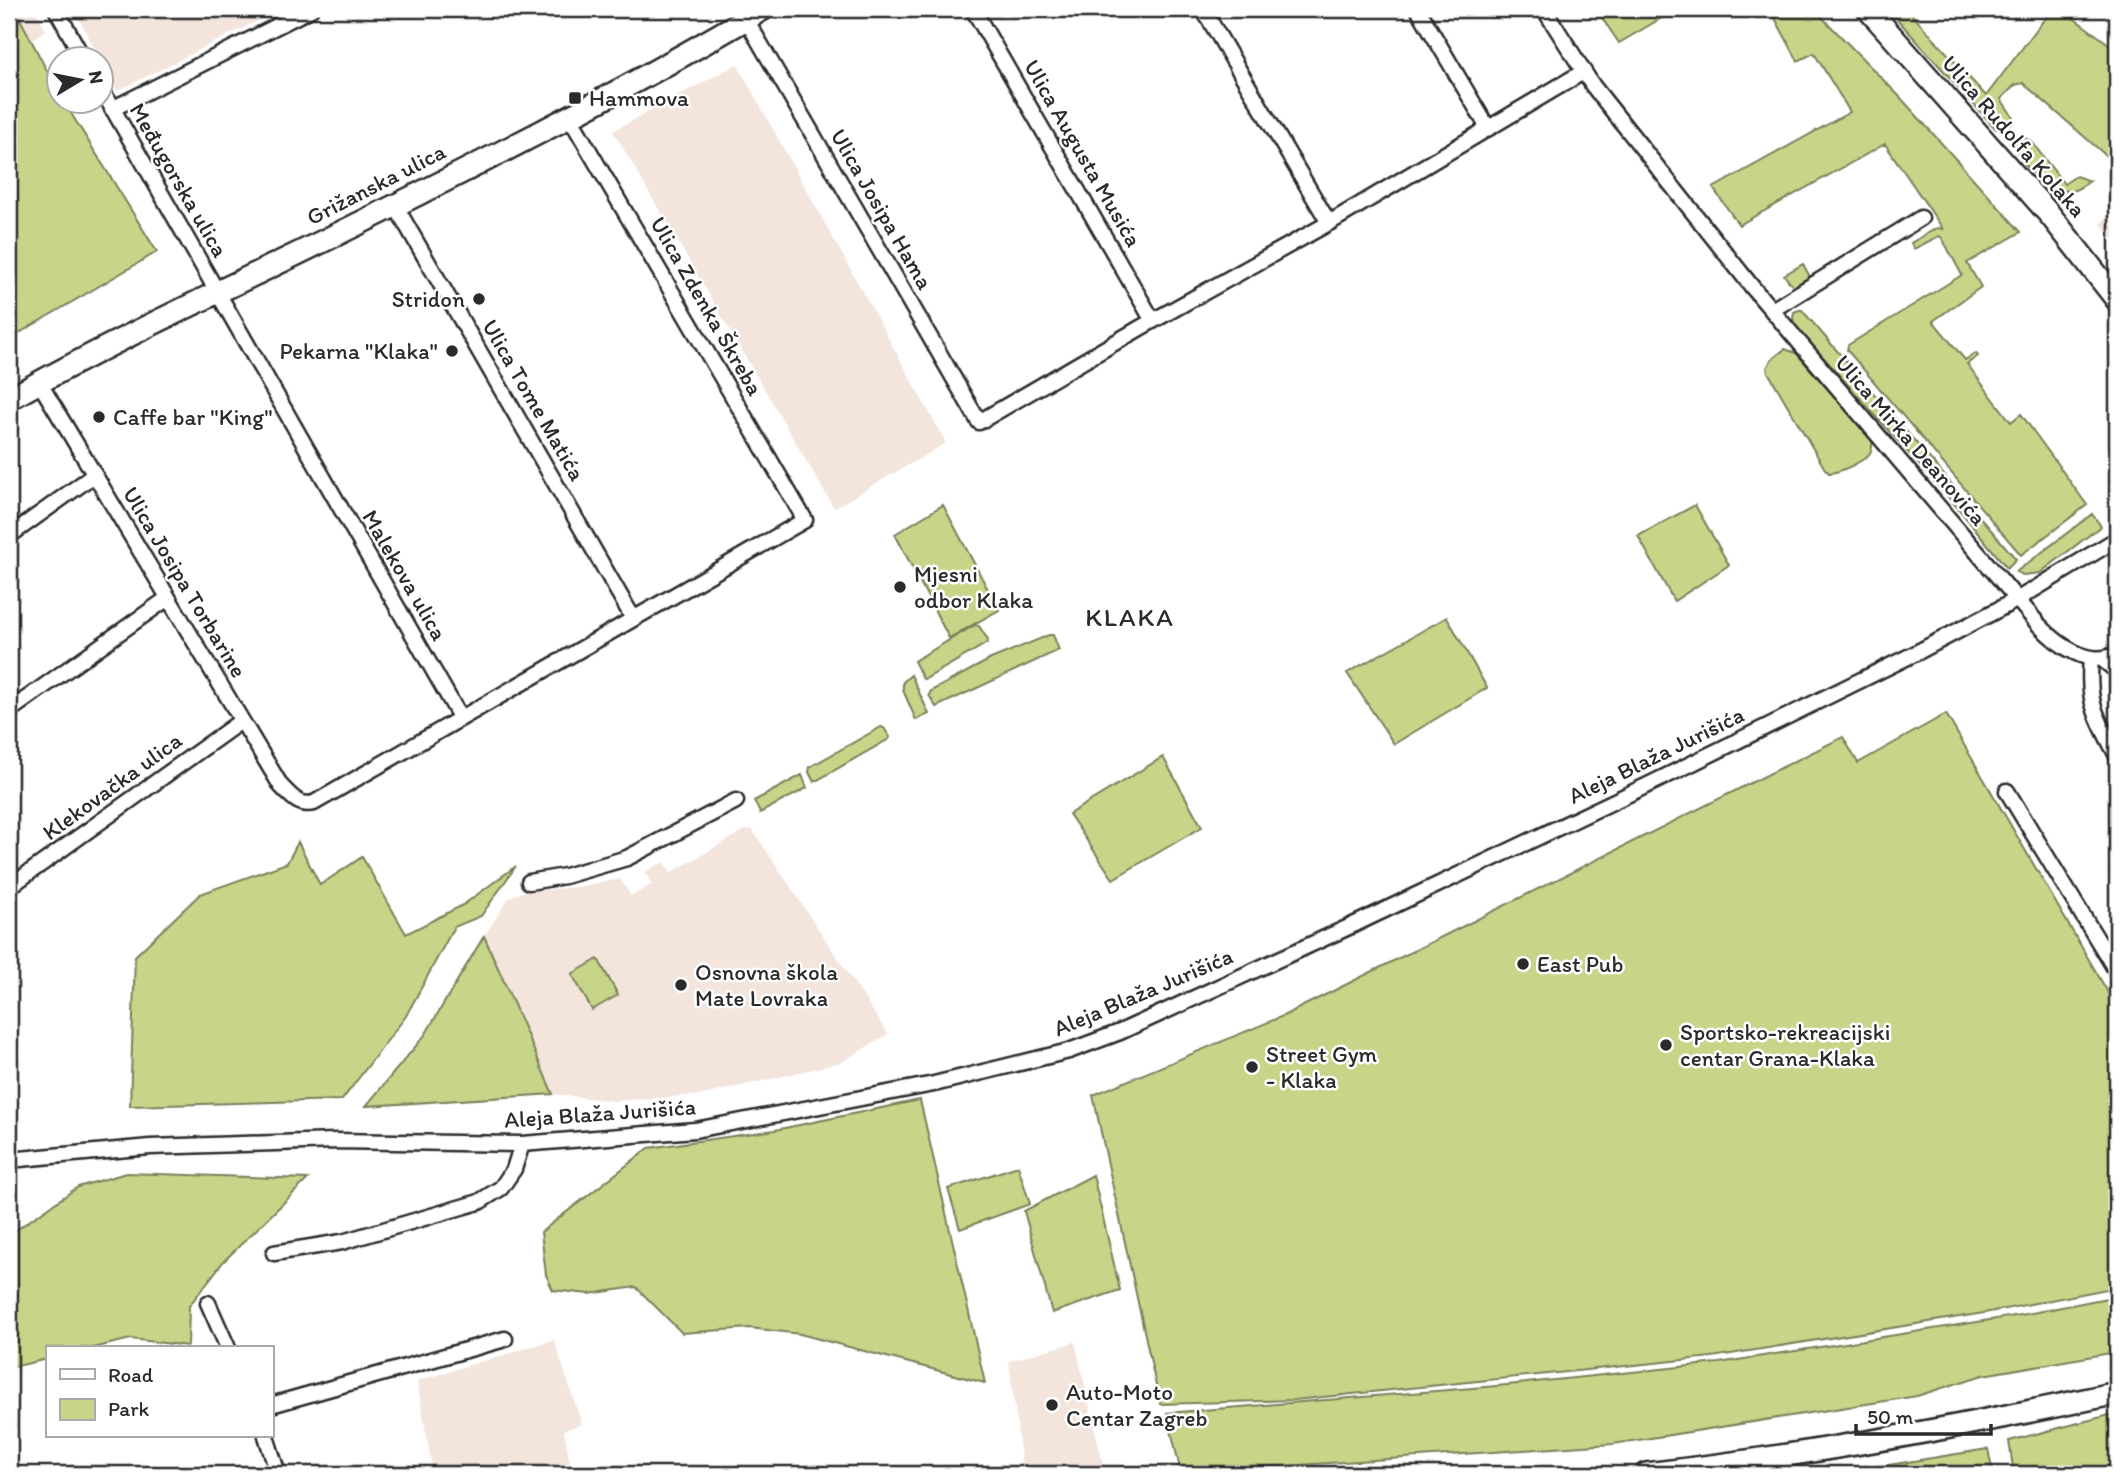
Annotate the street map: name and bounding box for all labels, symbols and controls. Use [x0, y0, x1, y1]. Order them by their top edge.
north arrow [46, 46, 116, 116]
street label: Ulica Rudolfa Kolaka [1936, 49, 2092, 223]
street label: Ulica Augusta Musića [1018, 55, 1148, 251]
text: N [84, 69, 109, 85]
place label: Hammova [589, 84, 689, 112]
marker: Hammova [567, 90, 583, 106]
street label: Međugorska ulica [123, 98, 235, 262]
street label: Ulica Josipa Hama [825, 124, 939, 294]
street label: Grižanska ulica [302, 137, 450, 231]
street label: Ulica Zdenka Škreba [644, 212, 770, 401]
place label: Stridon [392, 285, 465, 313]
marker: Stridon [471, 291, 487, 307]
street label: Ulica Tome Matića [476, 314, 592, 486]
place label: Pekarna "Klaka" [280, 337, 438, 365]
marker: Pekarna "Klaka" [444, 343, 460, 359]
street label: Ulica Mirka Deanovića [1829, 349, 1993, 531]
place label: Caffe bar "King" [113, 403, 273, 431]
marker: Caffe bar "King" [91, 409, 107, 425]
street label: Ulica Josipa Torbarine [117, 481, 253, 683]
street label: Malekova ulica [356, 505, 454, 645]
place label: Mjesni odbor Klaka [914, 560, 1033, 614]
marker: Mjesni odbor Klaka [892, 579, 908, 595]
district label: KLAKA [1085, 601, 1175, 633]
street label: Aleja Blaža Jurišića [1564, 700, 1748, 810]
street label: Klekovačka ulica [37, 726, 187, 846]
street label: Aleja Blaža Jurišića [1049, 942, 1237, 1042]
place label: East Pub [1537, 950, 1623, 978]
marker: East Pub [1515, 956, 1531, 972]
place label: Osnovna škola Mate Lovraka [695, 958, 838, 1012]
marker: Osnovna škola Mate Lovraka [673, 977, 689, 993]
place label: Sportsko-rekreacijski centar Grana-Klaka [1680, 1018, 1890, 1072]
marker: Sportsko-rekreacijski centar Grana-Klaka [1658, 1037, 1674, 1053]
place label: Street Gym - Klaka [1266, 1040, 1378, 1094]
marker: Street Gym - Klaka [1244, 1059, 1260, 1075]
street label: Aleja Blaža Jurišića [503, 1092, 697, 1134]
legend [46, 1346, 273, 1438]
text: Road [108, 1362, 154, 1387]
place label: Auto-Moto Centar Zagreb [1066, 1378, 1207, 1432]
scale bar [1856, 1392, 1991, 1436]
text: Park [108, 1396, 150, 1421]
marker: Auto-Moto Centar Zagreb [1044, 1397, 1060, 1413]
text: 50 m [1867, 1404, 1914, 1429]

